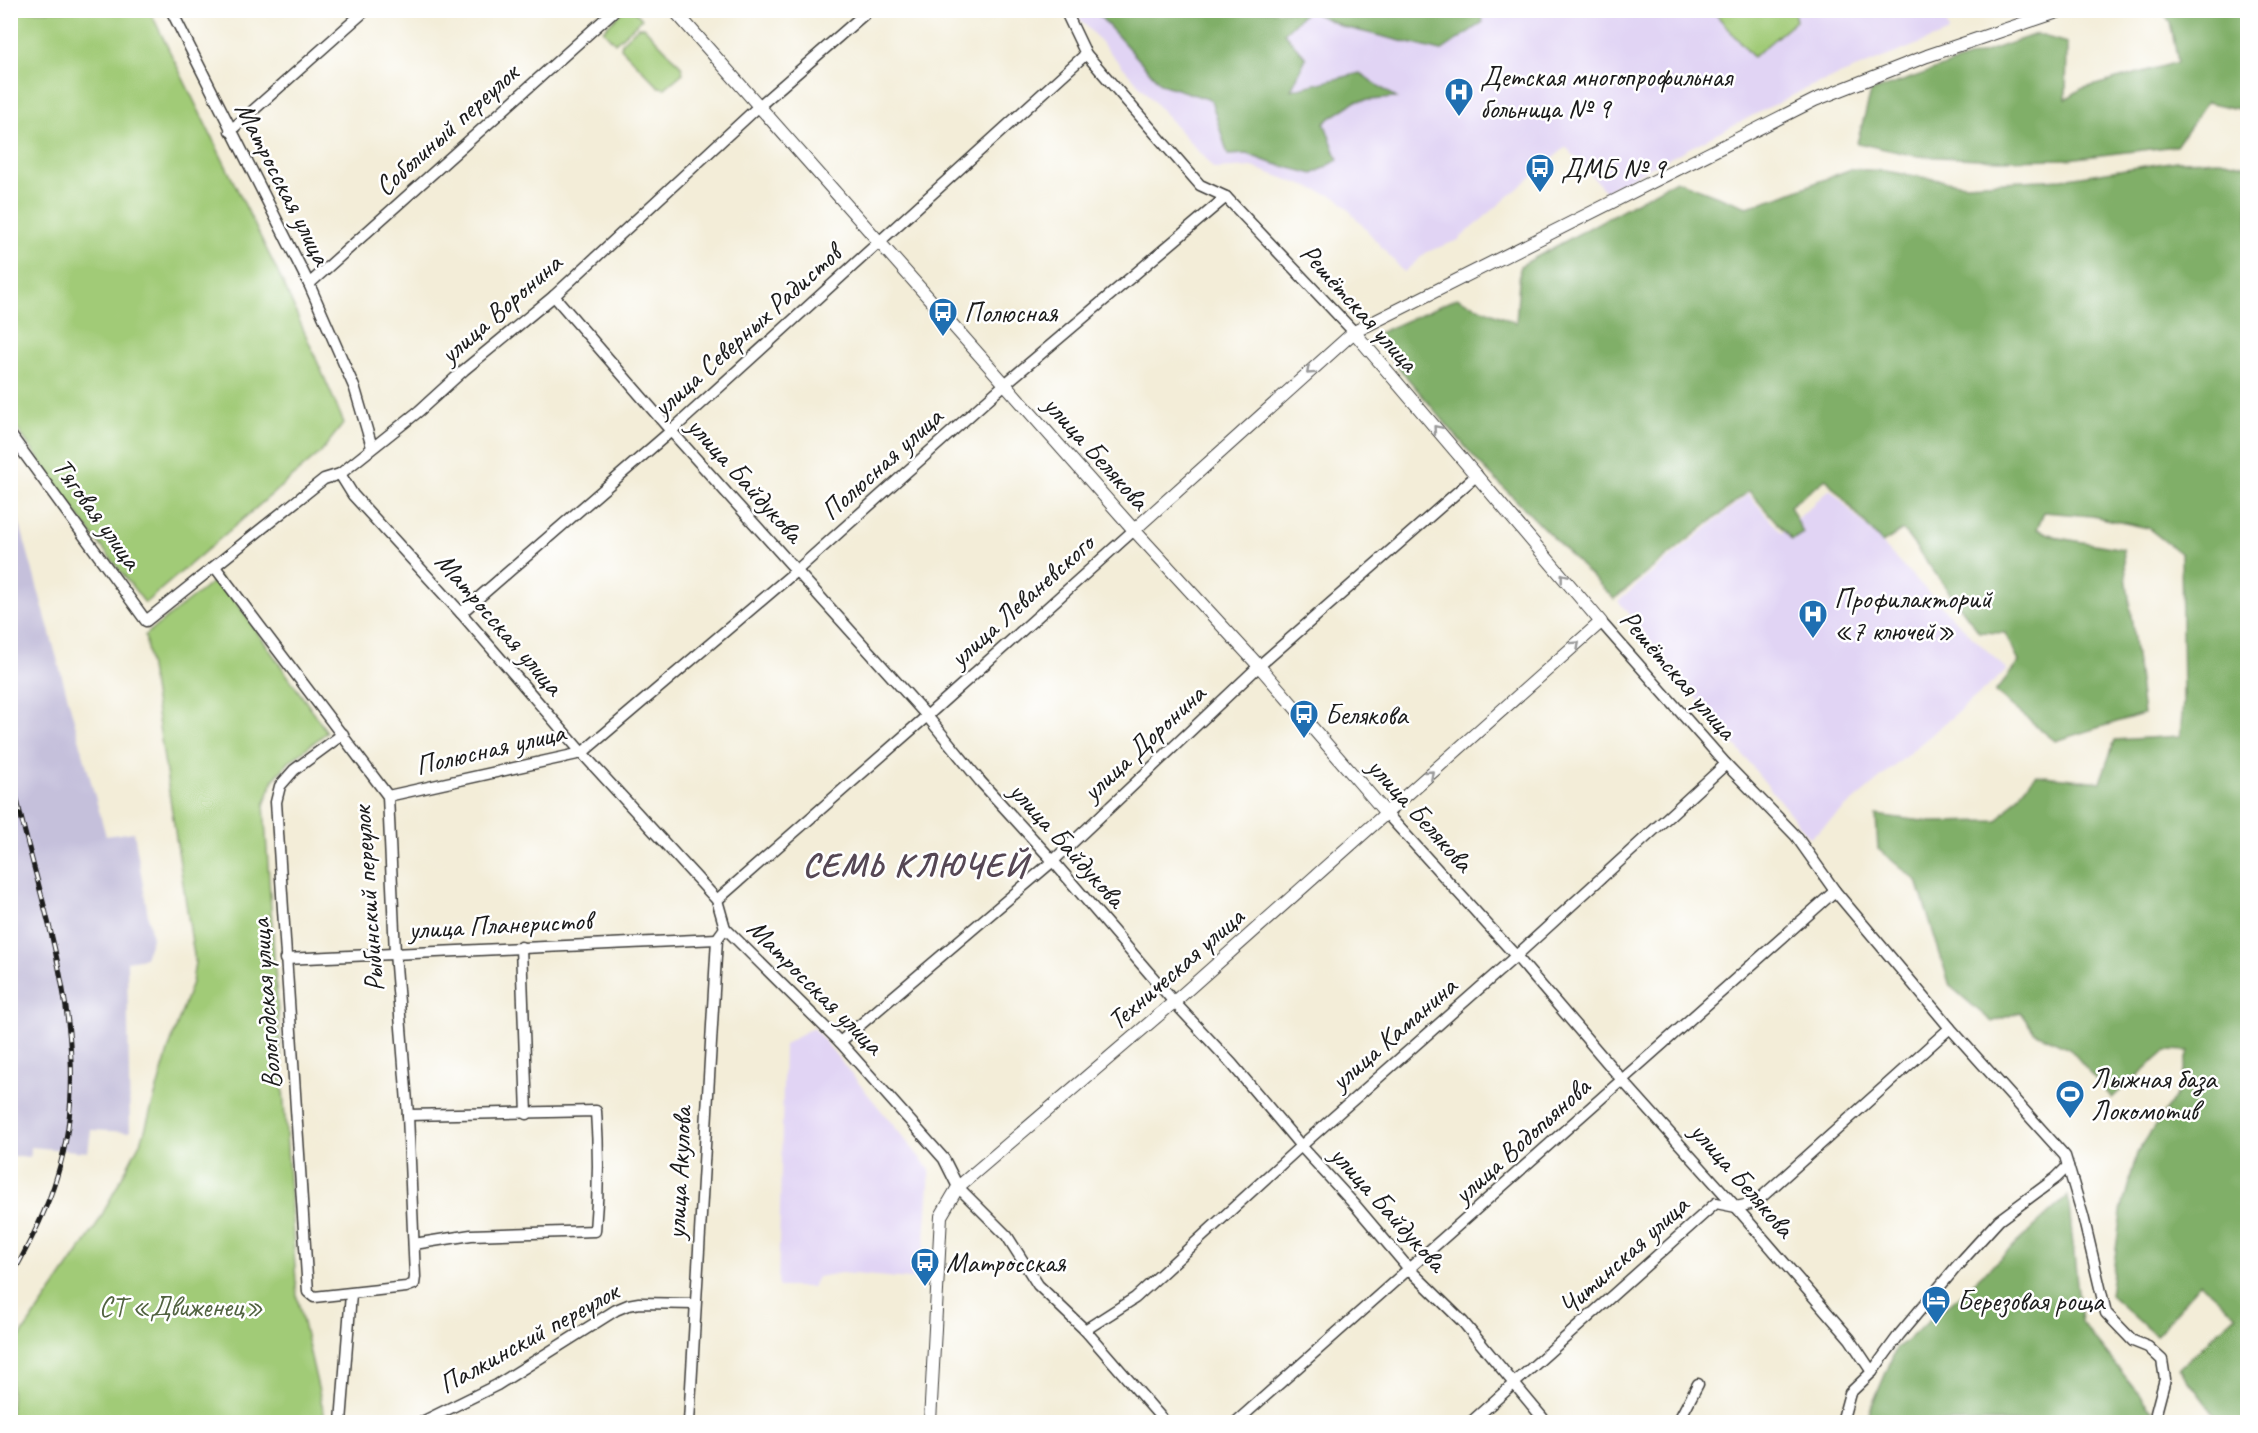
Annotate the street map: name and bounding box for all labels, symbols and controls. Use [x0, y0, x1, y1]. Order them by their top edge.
street label: Соболиный переулок [367, 54, 527, 203]
place label: Детская многопрофильная больница № 9 [1480, 59, 1734, 126]
hospital icon: Детская многопрофильная больница № 9 [1443, 76, 1475, 118]
street label: Матросская улица [227, 96, 340, 272]
place label: ДМБ № 9 [1561, 151, 1668, 186]
bus stop icon: ДМБ № 9 [1524, 152, 1556, 194]
street label: улица Северных Радистов [643, 233, 852, 426]
street label: Решётская улица [1293, 236, 1428, 380]
street label: улица Воронина [430, 245, 570, 372]
place label: Полюсная [964, 295, 1058, 330]
bus stop icon: Полюсная [927, 296, 959, 338]
one-way arrow [1306, 364, 1317, 375]
street label: улица Белякова [1035, 386, 1158, 518]
street label: Полюсная улица [813, 398, 951, 527]
street label: улица Байдукова [678, 407, 813, 552]
one-way arrow [1433, 425, 1444, 436]
street label: Тяговая улица [45, 451, 151, 577]
street label: улица Леваневского [940, 524, 1103, 676]
street label: Матросская улица [428, 544, 573, 703]
one-way arrow [1560, 573, 1571, 584]
place label: Профилакторий «7 ключей» [1834, 581, 1993, 648]
hospital icon: Профилакторий «7 ключей» [1797, 598, 1829, 640]
street label: Решётская улица [1613, 602, 1746, 748]
one-way arrow [1569, 641, 1580, 652]
street label: улица Доронина [1073, 675, 1214, 810]
place label: Белякова [1325, 697, 1409, 732]
bus stop icon: Белякова [1288, 698, 1320, 740]
street label: Полюсная улица [412, 714, 570, 783]
street label: улица Белякова [1359, 748, 1482, 880]
one-way arrow [1423, 770, 1434, 781]
street label: улица Байдукова [1000, 772, 1135, 917]
street label: Рыбинский переулок [343, 802, 391, 993]
district label: СЕМЬ КЛЮЧЕЙ [802, 843, 1033, 886]
street label: Техническая улица [1100, 898, 1252, 1037]
street label: улица Планеристов [406, 902, 597, 947]
street label: Матросская улица [740, 911, 892, 1063]
street label: Вологодская улица [242, 916, 289, 1090]
street label: улица Каманина [1321, 968, 1465, 1099]
place label: Лыжная база Локомотив [2091, 1061, 2218, 1128]
street label: улица Водопьянова [1444, 1068, 1599, 1213]
sports icon: Лыжная база Локомотив [2054, 1078, 2086, 1120]
street label: улица Акулова [657, 1103, 700, 1242]
street label: улица Белякова [1681, 1113, 1804, 1246]
street label: улица Байдукова [1321, 1136, 1456, 1281]
street label: Читинская улица [1551, 1187, 1697, 1323]
place label: Матросская [946, 1245, 1066, 1280]
bus stop icon: Матросская [909, 1246, 941, 1288]
street label: Палкинский переулок [432, 1272, 627, 1401]
place label: Березовая роща [1957, 1283, 2106, 1318]
hotel icon: Березовая роща [1920, 1284, 1952, 1326]
park label: СТ «Движенец» [99, 1289, 263, 1324]

